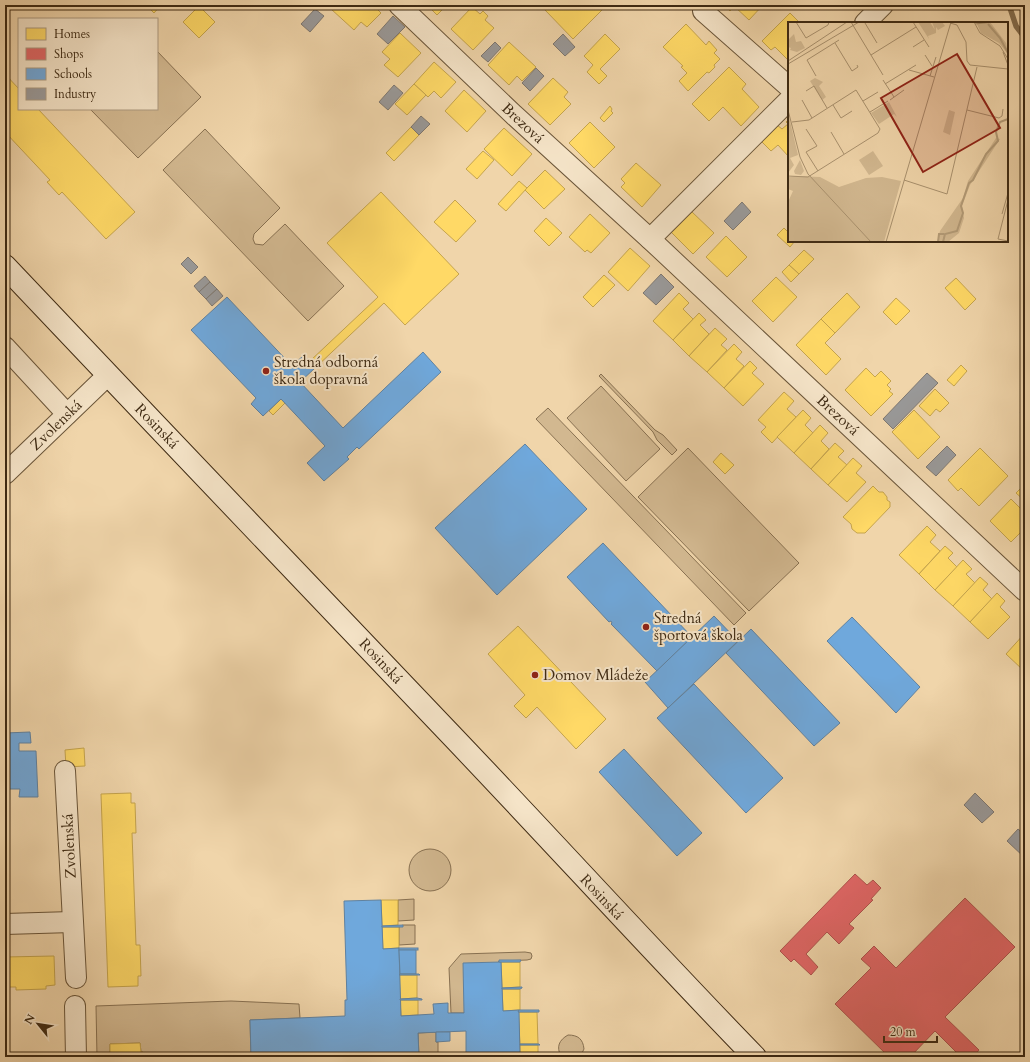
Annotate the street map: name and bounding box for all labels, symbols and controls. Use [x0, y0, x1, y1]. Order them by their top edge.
legend [18, 18, 158, 110]
inset map [788, 22, 1008, 242]
text: Homes [54, 26, 90, 42]
text: Shops [54, 46, 83, 62]
text: Schools [54, 66, 92, 82]
text: Industry [54, 86, 97, 102]
street label: Brezová [497, 98, 549, 148]
place label: Stredná odborná škola dopravná [274, 352, 379, 389]
marker: Stredná odborná škola dopravná [261, 366, 271, 376]
street label: Brezová [812, 390, 864, 440]
street label: Zvolenská [26, 395, 87, 455]
street label: Rosinská [130, 399, 184, 453]
place label: Stredná športová škola [654, 608, 743, 645]
marker: Stredná športová škola [641, 622, 651, 632]
street label: Rosinská [355, 634, 408, 689]
place label: Domov Mládeže [543, 665, 649, 685]
marker: Domov Mládeže [530, 670, 540, 680]
street label: Zvolenská [57, 812, 81, 879]
street label: Rosinská [576, 870, 629, 925]
north arrow [18, 1004, 58, 1044]
text: N [21, 1011, 39, 1027]
scale bar [884, 1018, 937, 1044]
text: 20 m [890, 1024, 917, 1040]

